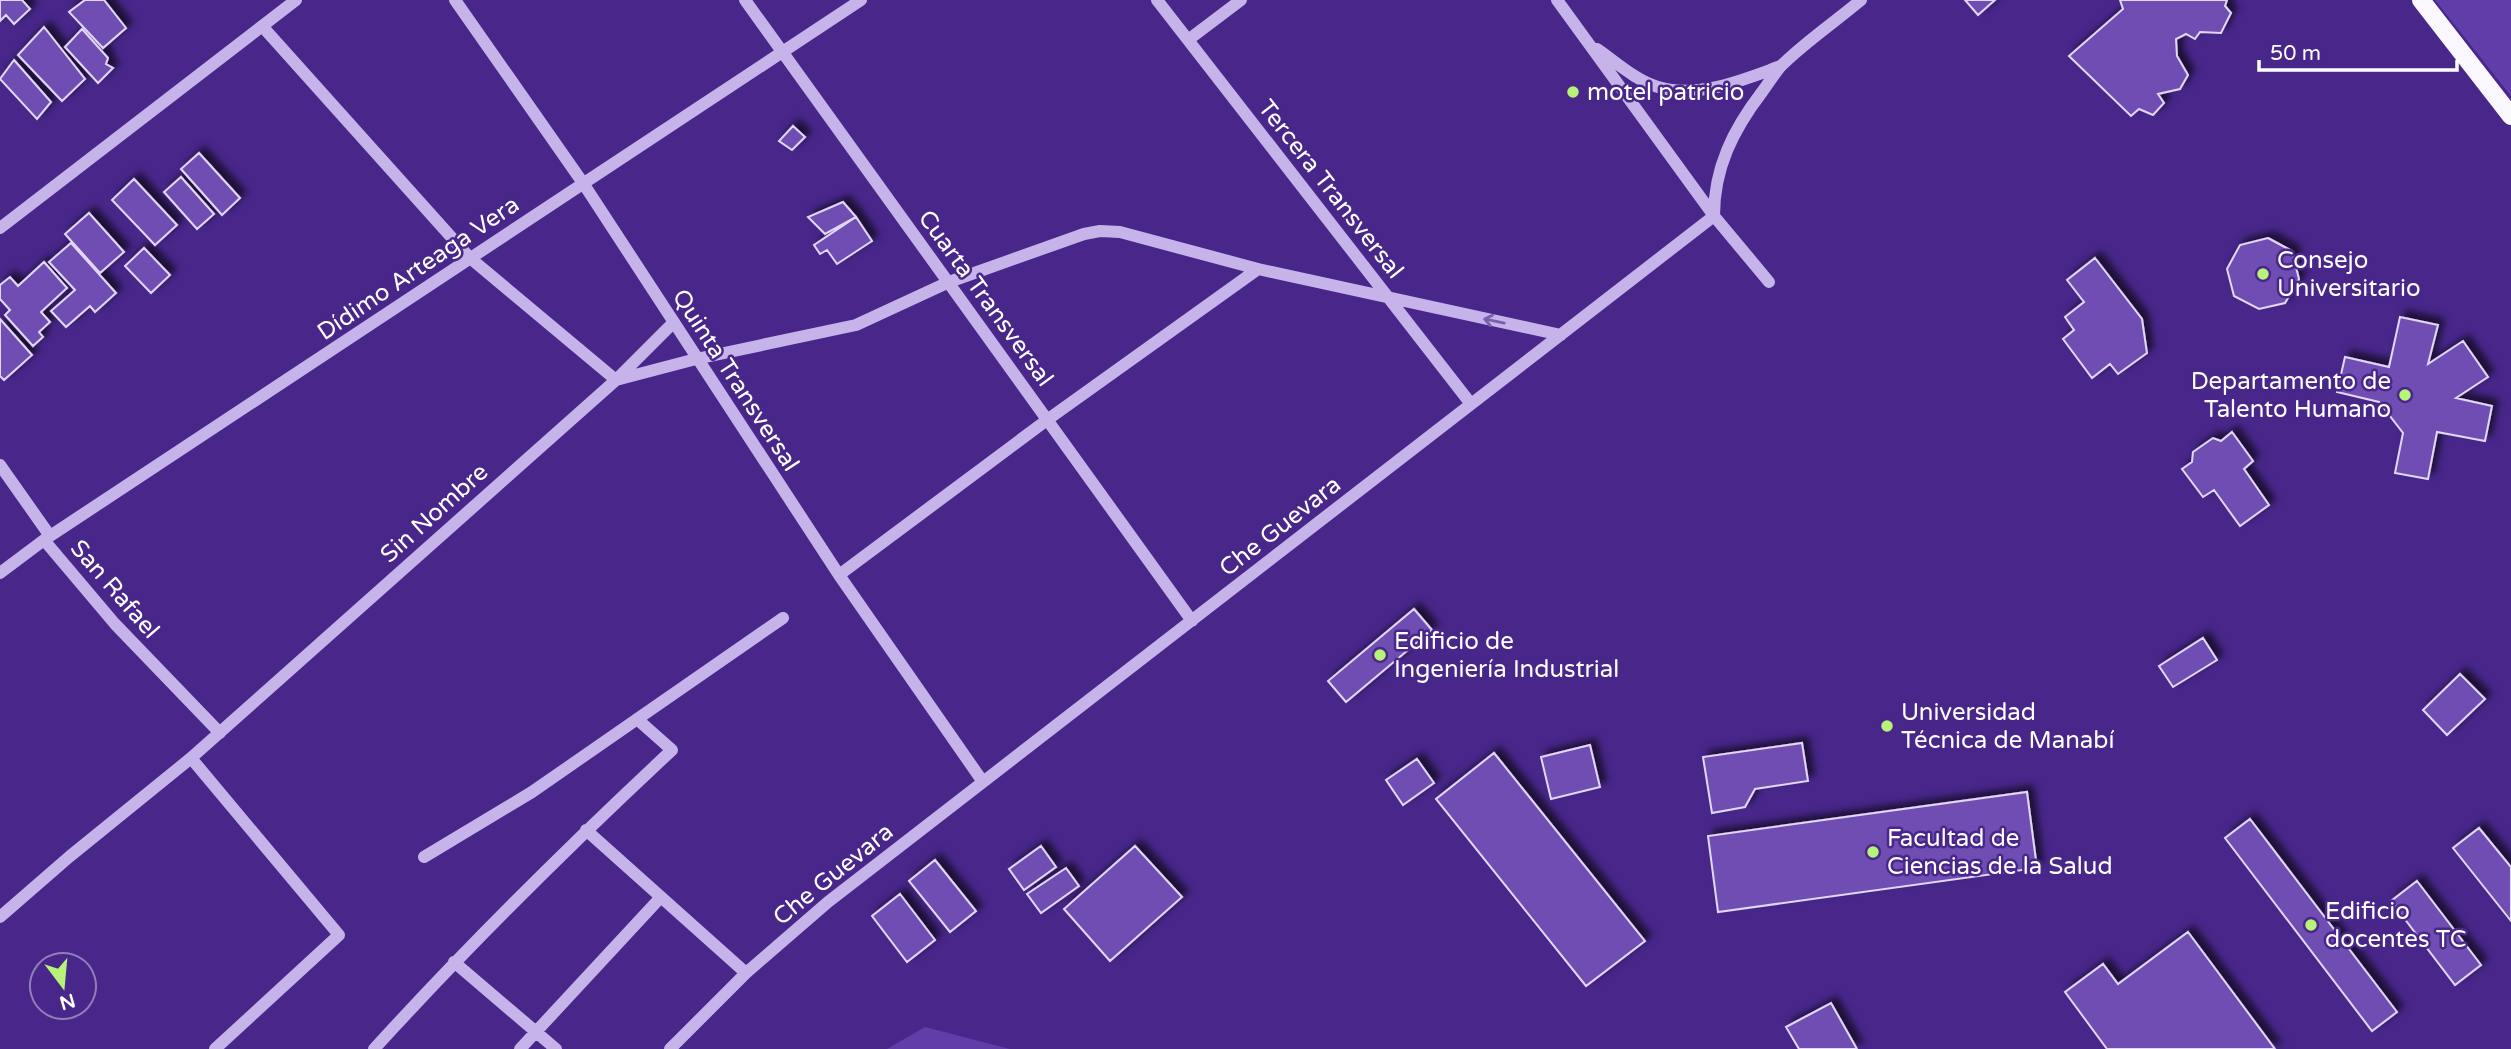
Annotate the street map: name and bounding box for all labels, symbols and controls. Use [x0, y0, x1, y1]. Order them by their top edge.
scale bar [2259, 28, 2457, 72]
text: 50 m [2270, 41, 2321, 66]
place label: motel patricio [1587, 78, 1744, 107]
marker: motel patricio [1565, 84, 1581, 100]
street label: Tercera Transversal [1252, 94, 1409, 284]
street label: Dídimo Arteaga Vera [312, 190, 525, 347]
street label: Cuarta Transversal [912, 204, 1059, 392]
place label: Consejo Universitario [2277, 246, 2421, 303]
marker: Consejo Universitario [2255, 266, 2271, 282]
street label: Quinta Transversal [666, 284, 805, 477]
one-way arrow [1483, 314, 1506, 328]
place label: Departamento de Talento Humano [2191, 367, 2391, 424]
marker: Departamento de Talento Humano [2397, 387, 2413, 403]
street label: Sin Nombre [375, 458, 494, 569]
street label: Che Guevara [1214, 470, 1347, 583]
street label: San Rafael [64, 534, 165, 645]
place label: Edificio de Ingeniería Industrial [1394, 627, 1619, 684]
marker: Edificio de Ingeniería Industrial [1372, 647, 1388, 663]
place label: Universidad Técnica de Manabí [1901, 698, 2114, 755]
marker: Universidad Técnica de Manabí [1879, 718, 1895, 734]
street label: Che Guevara [767, 817, 899, 932]
place label: Facultad de Ciencias de la Salud [1887, 824, 2113, 881]
marker: Facultad de Ciencias de la Salud [1865, 844, 1881, 860]
place label: Edificio docentes TC [2325, 897, 2466, 954]
marker: Edificio docentes TC [2303, 917, 2319, 933]
north arrow [28, 951, 98, 1021]
text: N [57, 989, 78, 1014]

